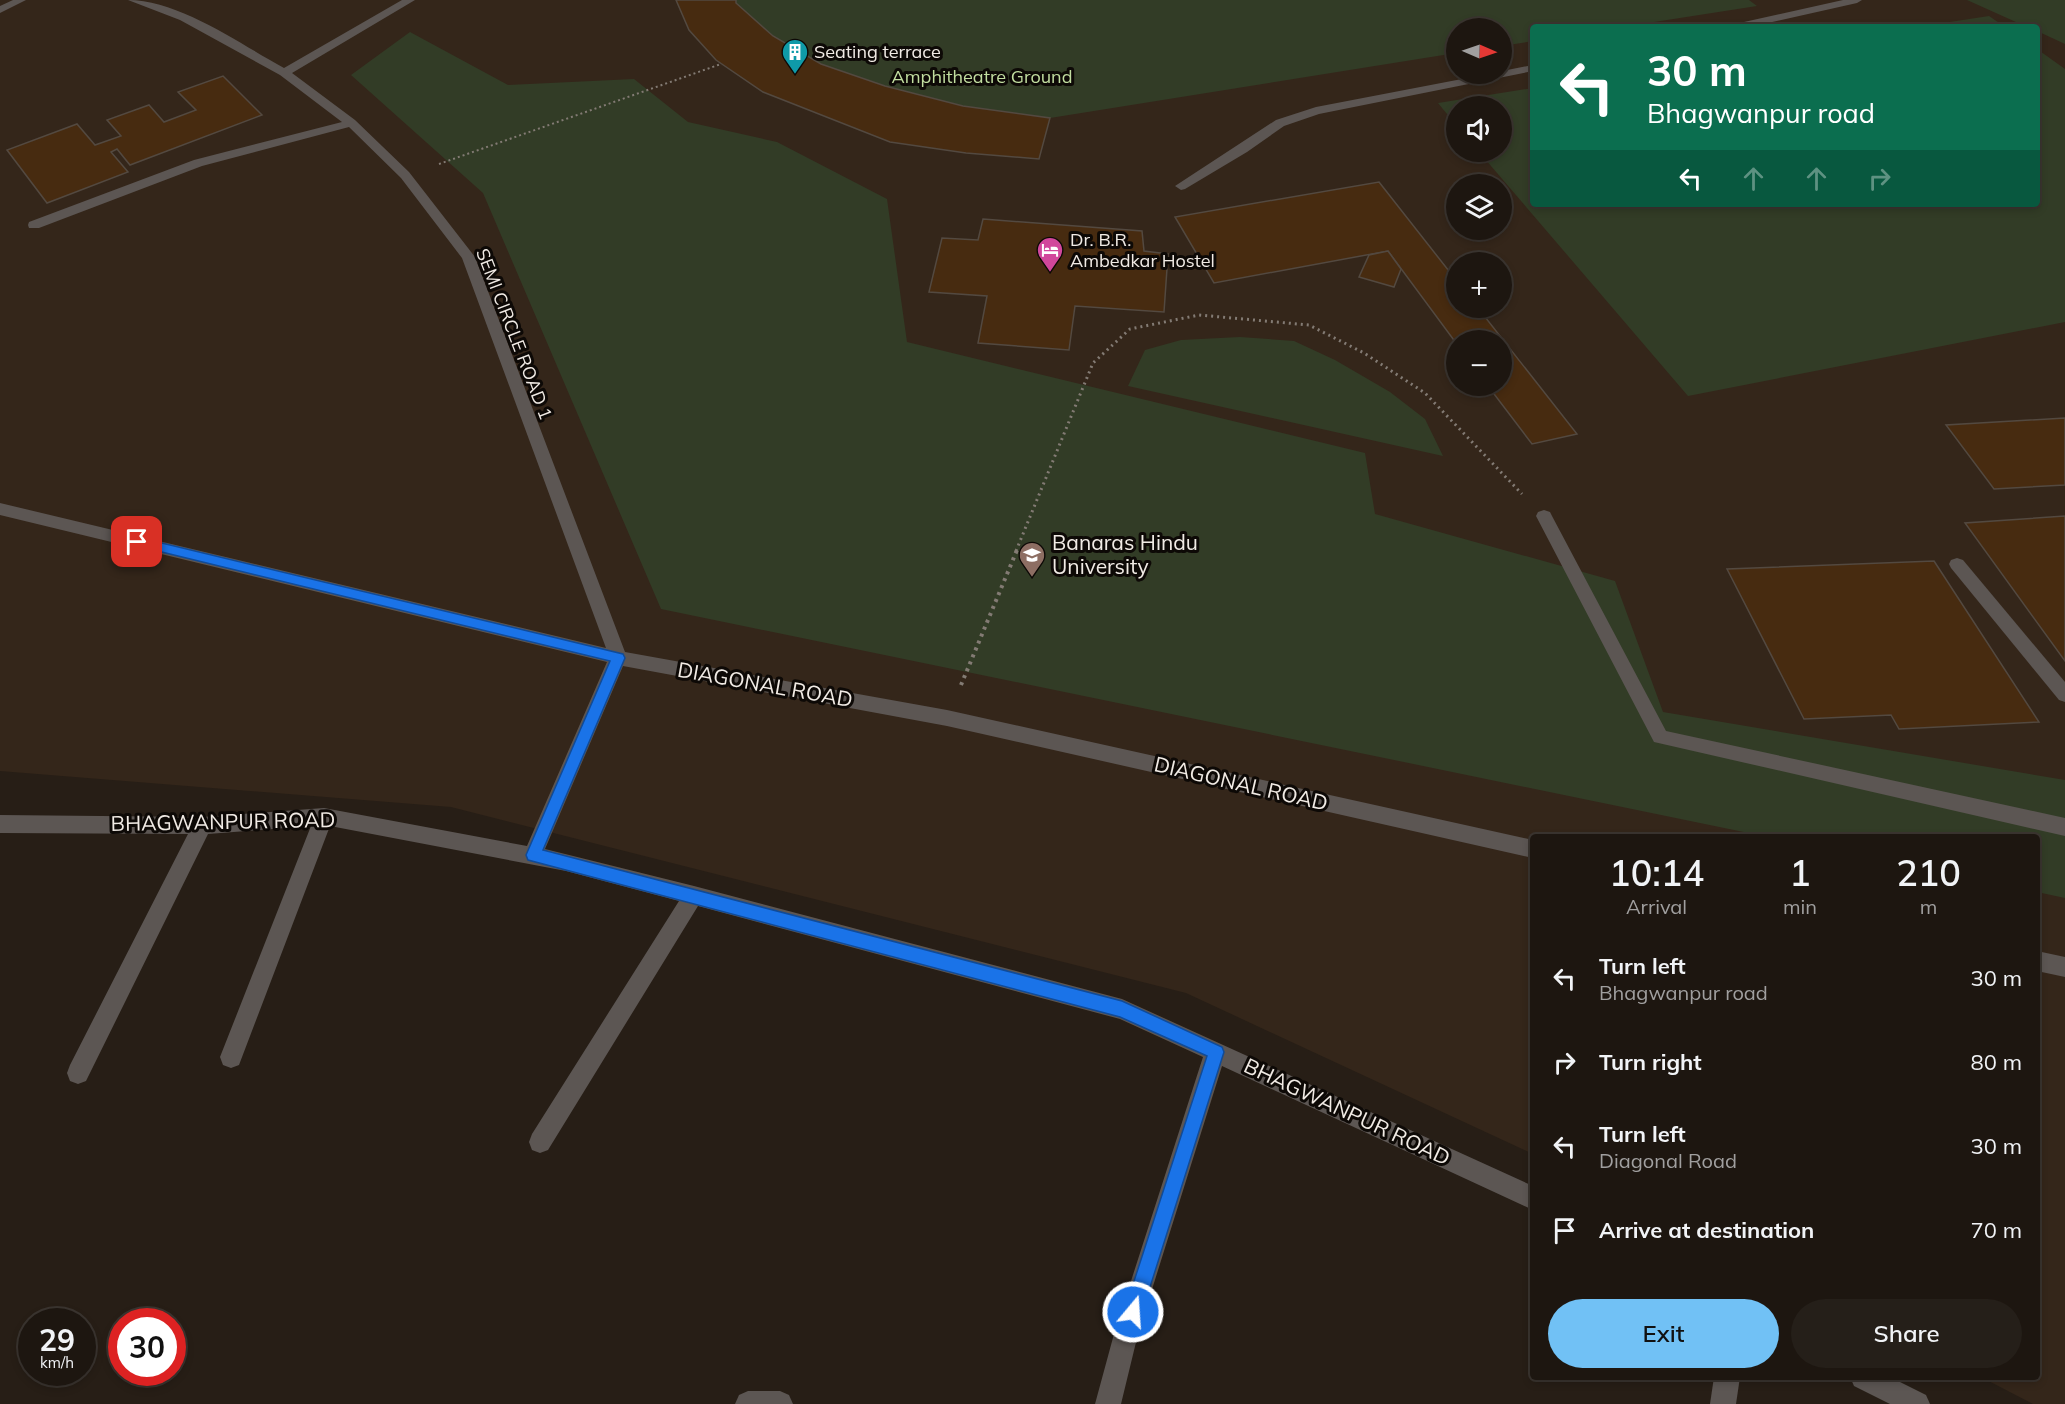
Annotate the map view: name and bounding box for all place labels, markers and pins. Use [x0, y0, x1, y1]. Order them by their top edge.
building icon: Seating terrace [780, 37, 810, 75]
place label: Seating terrace [814, 40, 941, 63]
place label: Dr. B.R. Ambedkar Hostel [1070, 228, 1215, 272]
hotel icon: Dr. B.R. Ambedkar Hostel [1035, 235, 1065, 273]
pin [111, 516, 162, 567]
place label: Banaras Hindu University [1052, 529, 1198, 579]
school or university icon: Banaras Hindu University [1017, 540, 1047, 578]

